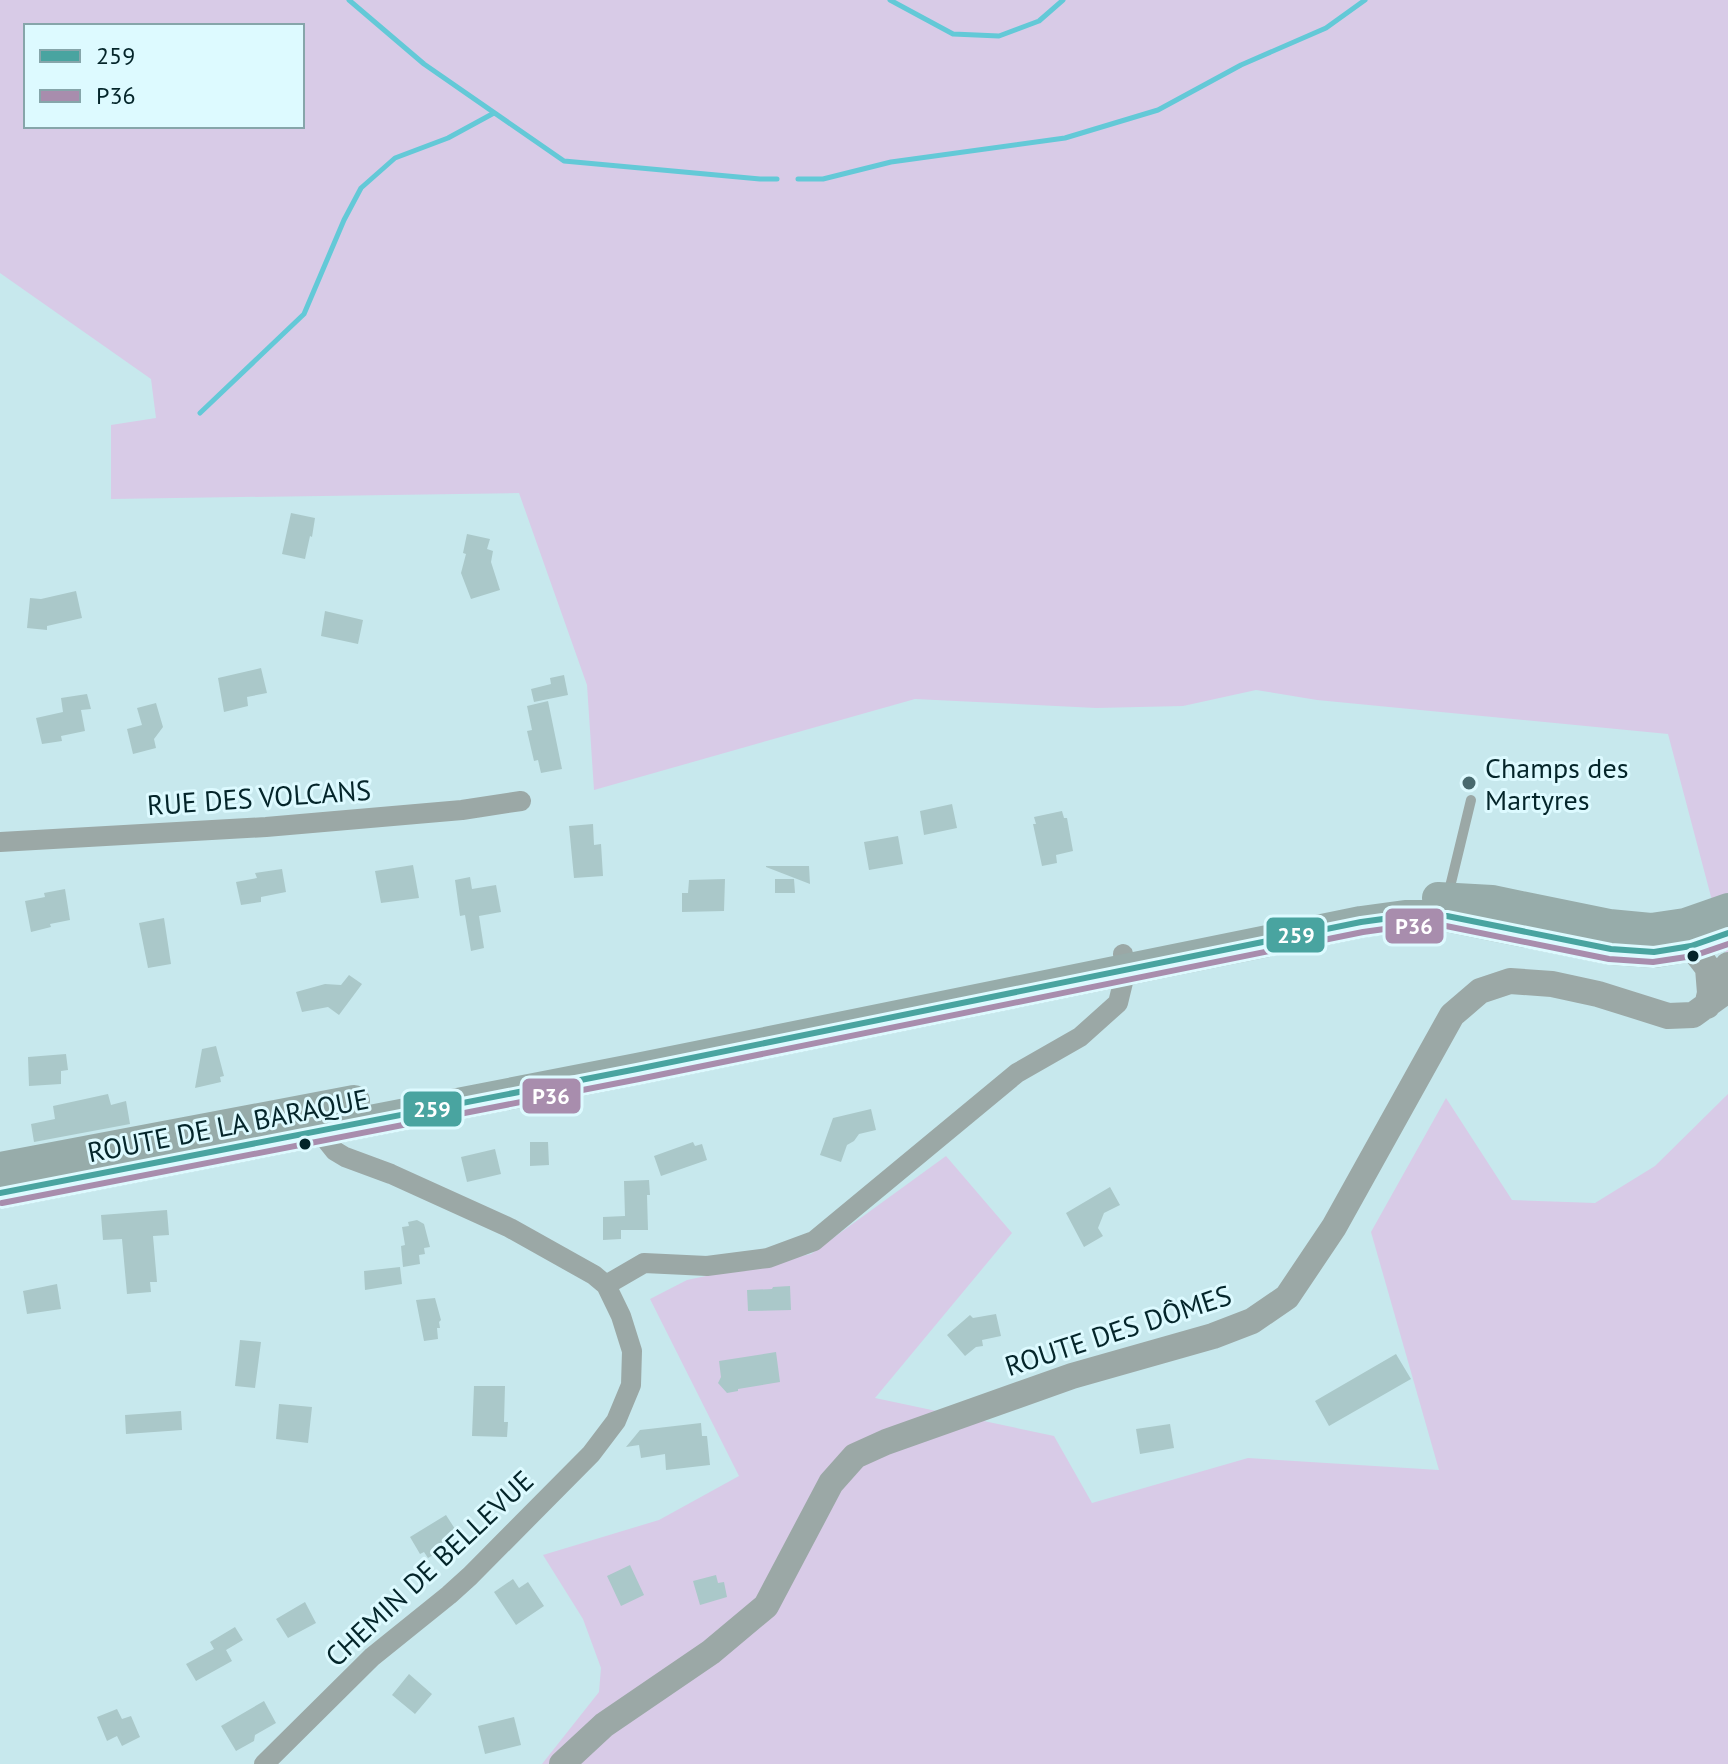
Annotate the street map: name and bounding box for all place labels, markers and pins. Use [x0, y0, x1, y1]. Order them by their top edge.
place label: Champs des Martyres [1485, 749, 1628, 818]
marker: Champs des Martyres [1460, 774, 1478, 792]
unlabelled marker [1685, 948, 1701, 964]
unlabelled marker [297, 1136, 313, 1152]

